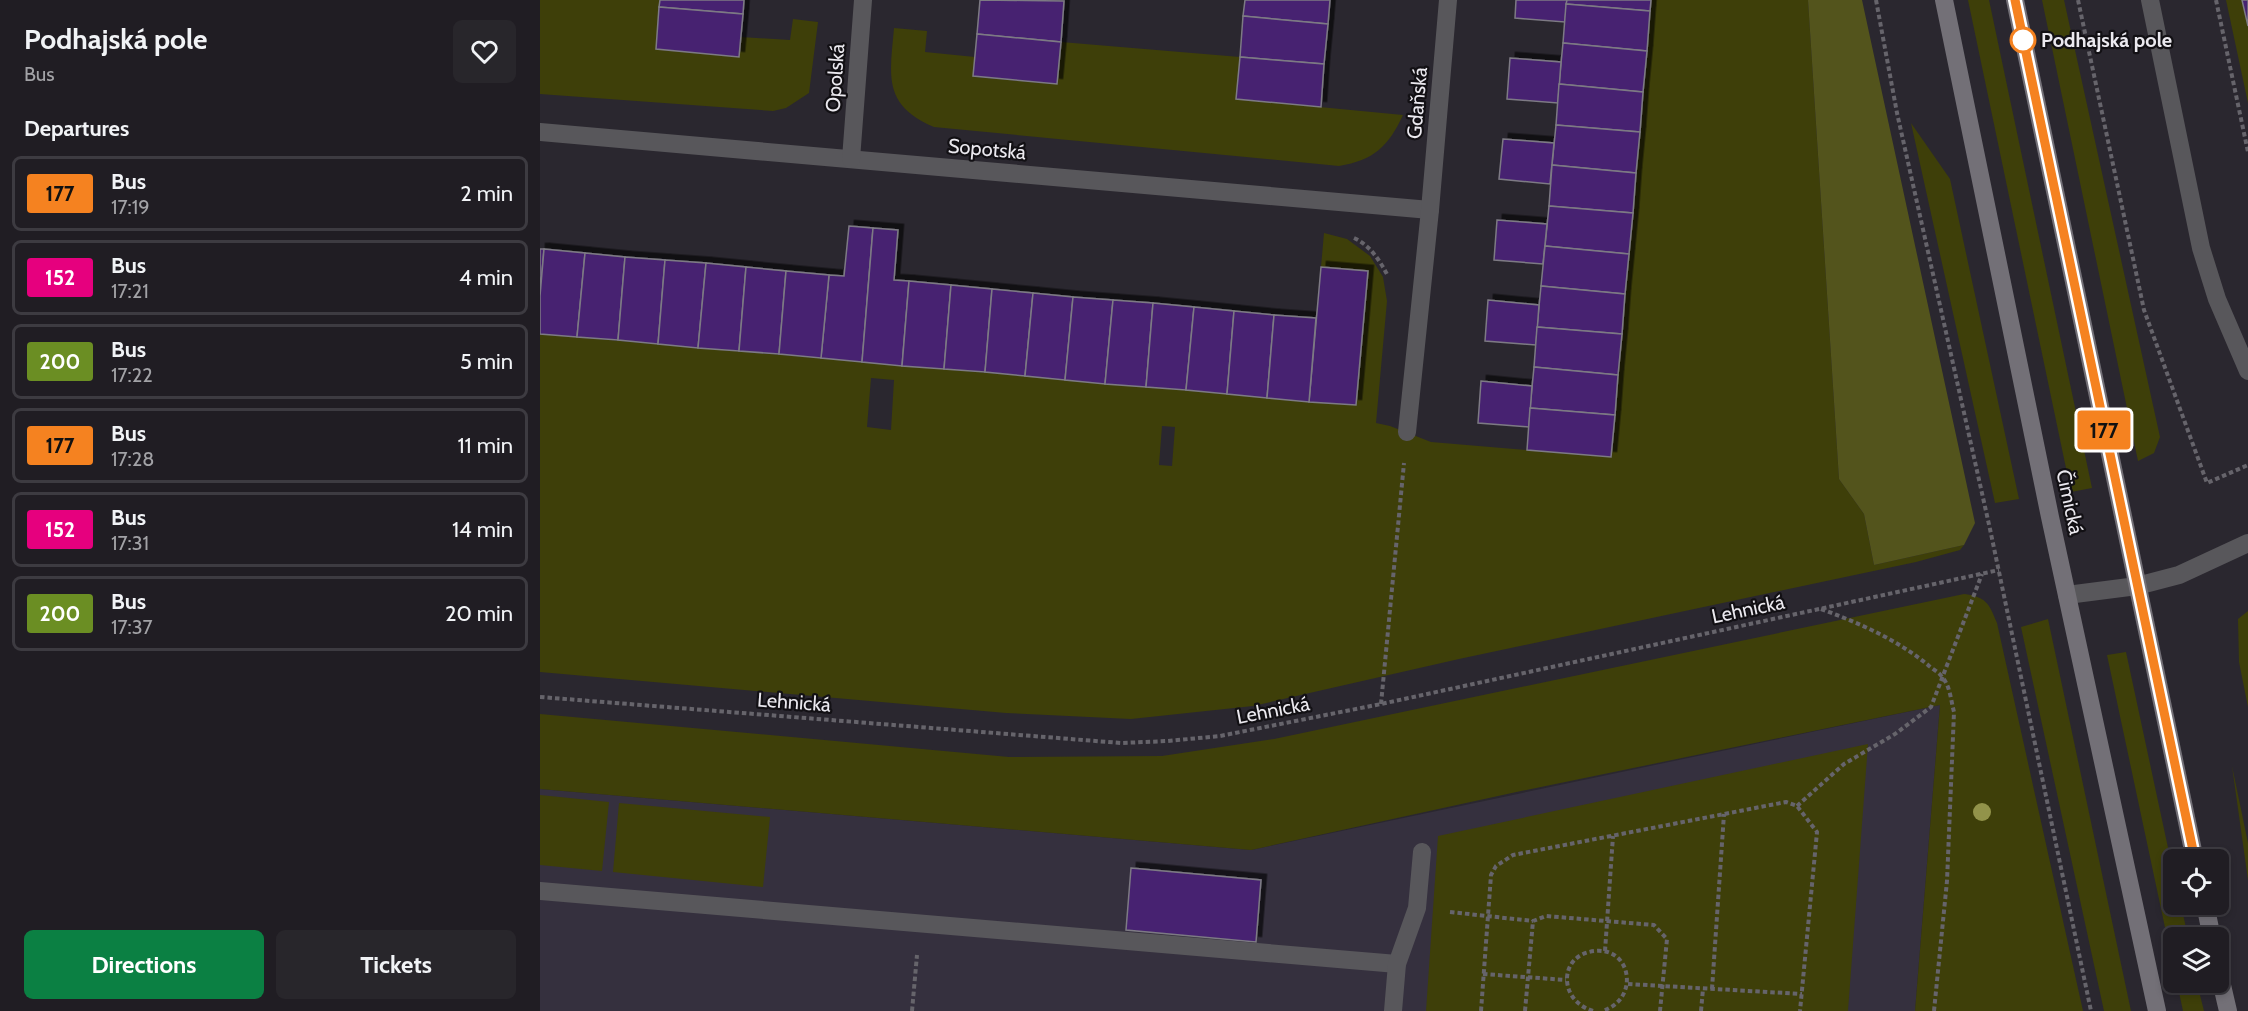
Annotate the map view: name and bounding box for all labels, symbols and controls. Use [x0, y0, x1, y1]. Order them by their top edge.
button: heart [453, 20, 516, 83]
text: Podhajská pole [24, 22, 208, 56]
marker: Podhajská pole [2010, 27, 2036, 53]
place label: Podhajská pole [2041, 28, 2172, 52]
street label: Opolská [821, 42, 849, 113]
text: Bus [24, 62, 55, 86]
street label: Gdaňská [1402, 66, 1432, 140]
text: Departures [24, 115, 129, 142]
street label: Sopotská [947, 134, 1027, 164]
text: Bus [111, 168, 146, 195]
text: 2 min [460, 180, 513, 207]
text: 177 [45, 181, 75, 206]
text: 17:19 [111, 195, 150, 219]
text: Bus [111, 252, 146, 279]
text: 4 min [459, 264, 513, 291]
text: 152 [45, 265, 75, 290]
text: 17:21 [111, 279, 149, 303]
text: Bus [111, 336, 146, 363]
text: 5 min [460, 348, 513, 375]
text: 200 [40, 349, 80, 374]
text: 17:22 [111, 363, 153, 387]
line badge: 177 [2070, 410, 2138, 450]
text: 177 [2089, 418, 2119, 443]
text: Bus [111, 420, 146, 447]
text: 11 min [457, 432, 513, 459]
text: 177 [45, 433, 75, 458]
text: 17:28 [111, 447, 154, 471]
street label: Čimická [2051, 467, 2089, 537]
text: Bus [111, 504, 146, 531]
text: 14 min [452, 516, 513, 543]
text: 152 [45, 517, 75, 542]
text: 17:31 [111, 531, 149, 555]
text: Bus [111, 588, 146, 615]
street label: Lehnická [1709, 590, 1787, 628]
text: 20 min [445, 600, 513, 627]
text: 200 [40, 601, 80, 626]
text: 17:37 [111, 615, 153, 639]
street label: Lehnická [756, 687, 832, 717]
street label: Lehnická [1234, 691, 1312, 729]
map controls [2163, 849, 2229, 993]
button: locate [2163, 849, 2229, 915]
button: layers [2163, 927, 2229, 993]
button: Directions [24, 930, 264, 999]
button: Tickets [276, 930, 516, 999]

